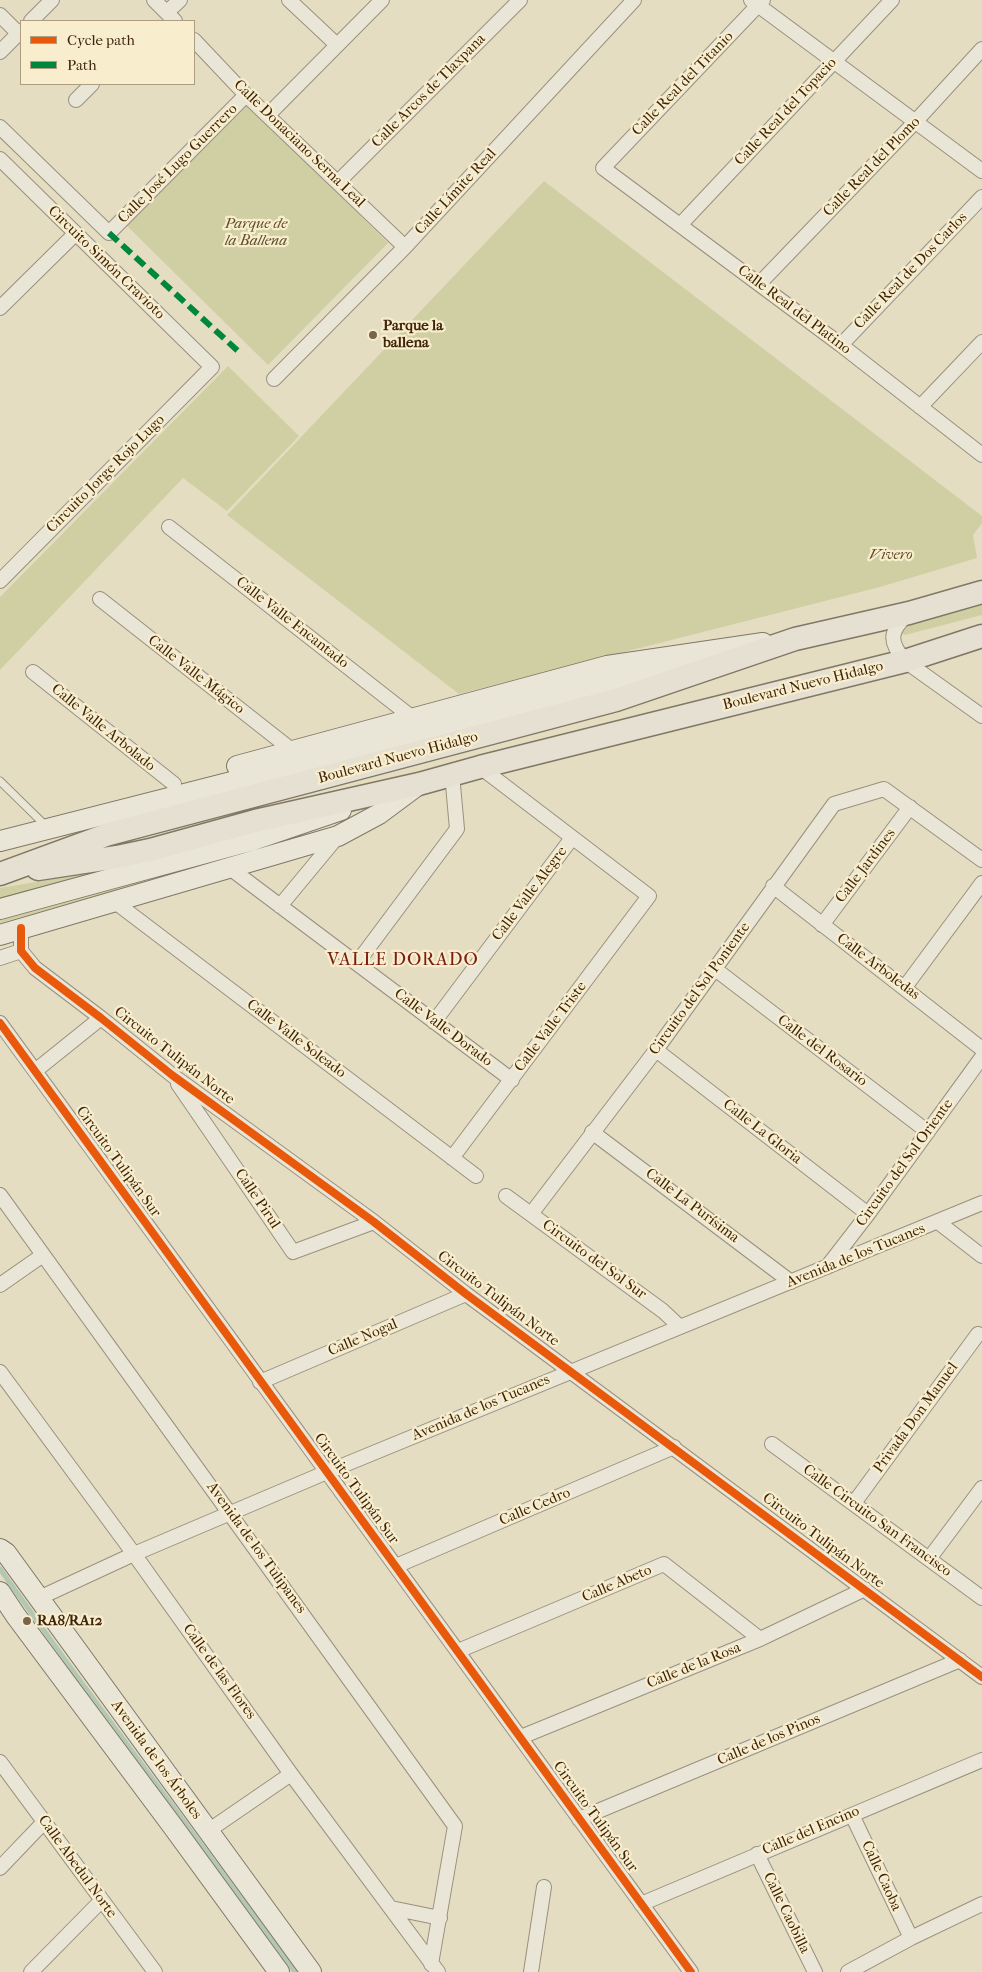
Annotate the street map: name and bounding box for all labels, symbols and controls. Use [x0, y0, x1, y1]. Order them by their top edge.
legend [20, 20, 195, 85]
street label: Calle Real del Titanio [629, 28, 737, 140]
street label: Calle Arcos de Tlaxpana [368, 30, 490, 152]
text: Cycle path [67, 31, 135, 49]
street label: Calle Real del Topacio [731, 54, 841, 170]
text: Path [67, 56, 97, 74]
street label: Calle Donaciano Serna Leal [229, 76, 369, 212]
street label: Calle José Lugo Guerrero [114, 100, 242, 228]
street label: Calle Real del Plomo [820, 113, 924, 221]
street label: Calle Límite Real [411, 145, 501, 239]
street label: Circuito Simón Cravioto [44, 202, 168, 324]
street label: Calle Real de Dos Carlos [851, 209, 971, 333]
park label: Parque de la Ballena [225, 215, 287, 250]
street label: Calle Real del Platino [734, 261, 854, 359]
place label: Parque la ballena [383, 317, 443, 352]
marker: Parque la ballena [367, 329, 379, 341]
street label: Circuito Jorge Rojo Lugo [43, 411, 169, 537]
park label: Vivero [869, 546, 913, 564]
street label: Calle Valle Encantado [232, 573, 352, 673]
street label: Calle Valle Mágico [144, 632, 248, 718]
street label: Boulevard Nuevo Hidalgo [721, 657, 885, 715]
street label: Calle Valle Arbolado [47, 680, 159, 776]
street label: Boulevard Nuevo Hidalgo [316, 728, 480, 788]
street label: Calle Jardines [832, 825, 900, 907]
street label: Calle Valle Alegre [489, 843, 571, 945]
street label: Circuito del Sol Poniente [646, 919, 754, 1059]
street label: Calle Arboledas [833, 930, 923, 1004]
district label: VALLE DORADO [326, 950, 480, 972]
street label: Calle Valle Triste [511, 978, 591, 1076]
street label: Calle Valle Dorado [390, 985, 496, 1071]
street label: Calle Valle Soleado [243, 996, 349, 1082]
street label: Circuito Tulipán Norte [110, 1003, 238, 1109]
street label: Calle del Rosario [774, 1011, 870, 1091]
street label: Calle La Gloria [719, 1096, 805, 1168]
street label: Circuito del Sol Oriente [853, 1096, 957, 1230]
street label: Circuito Tulipán Sur [72, 1103, 164, 1221]
street label: Calle La Purísima [642, 1165, 742, 1247]
street label: Calle Pirul [230, 1166, 284, 1232]
street label: Circuito del Sol Sur [538, 1216, 650, 1304]
street label: Avenida de los Tucanes [784, 1220, 928, 1292]
street label: Circuito Tulipán Norte [433, 1247, 563, 1351]
street label: Calle Nogal [326, 1315, 400, 1361]
street label: Privada Don Manuel [870, 1359, 962, 1477]
street label: Avenida de los Tucanes [409, 1371, 553, 1445]
street label: Circuito Tulipán Sur [310, 1430, 402, 1548]
street label: Calle Circuito San Francisco [799, 1461, 955, 1581]
street label: Avenida de los Tulipanes [202, 1479, 310, 1617]
street label: Calle Cedro [497, 1484, 573, 1530]
street label: Circuito Tulipán Norte [758, 1489, 888, 1593]
street label: Calle Abeto [580, 1561, 654, 1607]
place label: RA8/RA12 [37, 1612, 102, 1630]
marker: RA8/RA12 [21, 1615, 33, 1627]
street label: Calle de las Flores [178, 1621, 260, 1723]
street label: Calle de la Rosa [644, 1639, 744, 1693]
street label: Avenida de los Árboles [107, 1697, 205, 1823]
street label: Calle de los Pinos [715, 1710, 823, 1770]
street label: Circuito Tulipán Sur [549, 1758, 641, 1876]
street label: Calle del Encino [760, 1802, 862, 1860]
street label: Calle Abedul Norte [34, 1812, 120, 1922]
street label: Calle Caoba [857, 1838, 905, 1914]
street label: Calle Caobilla [759, 1870, 813, 1956]

